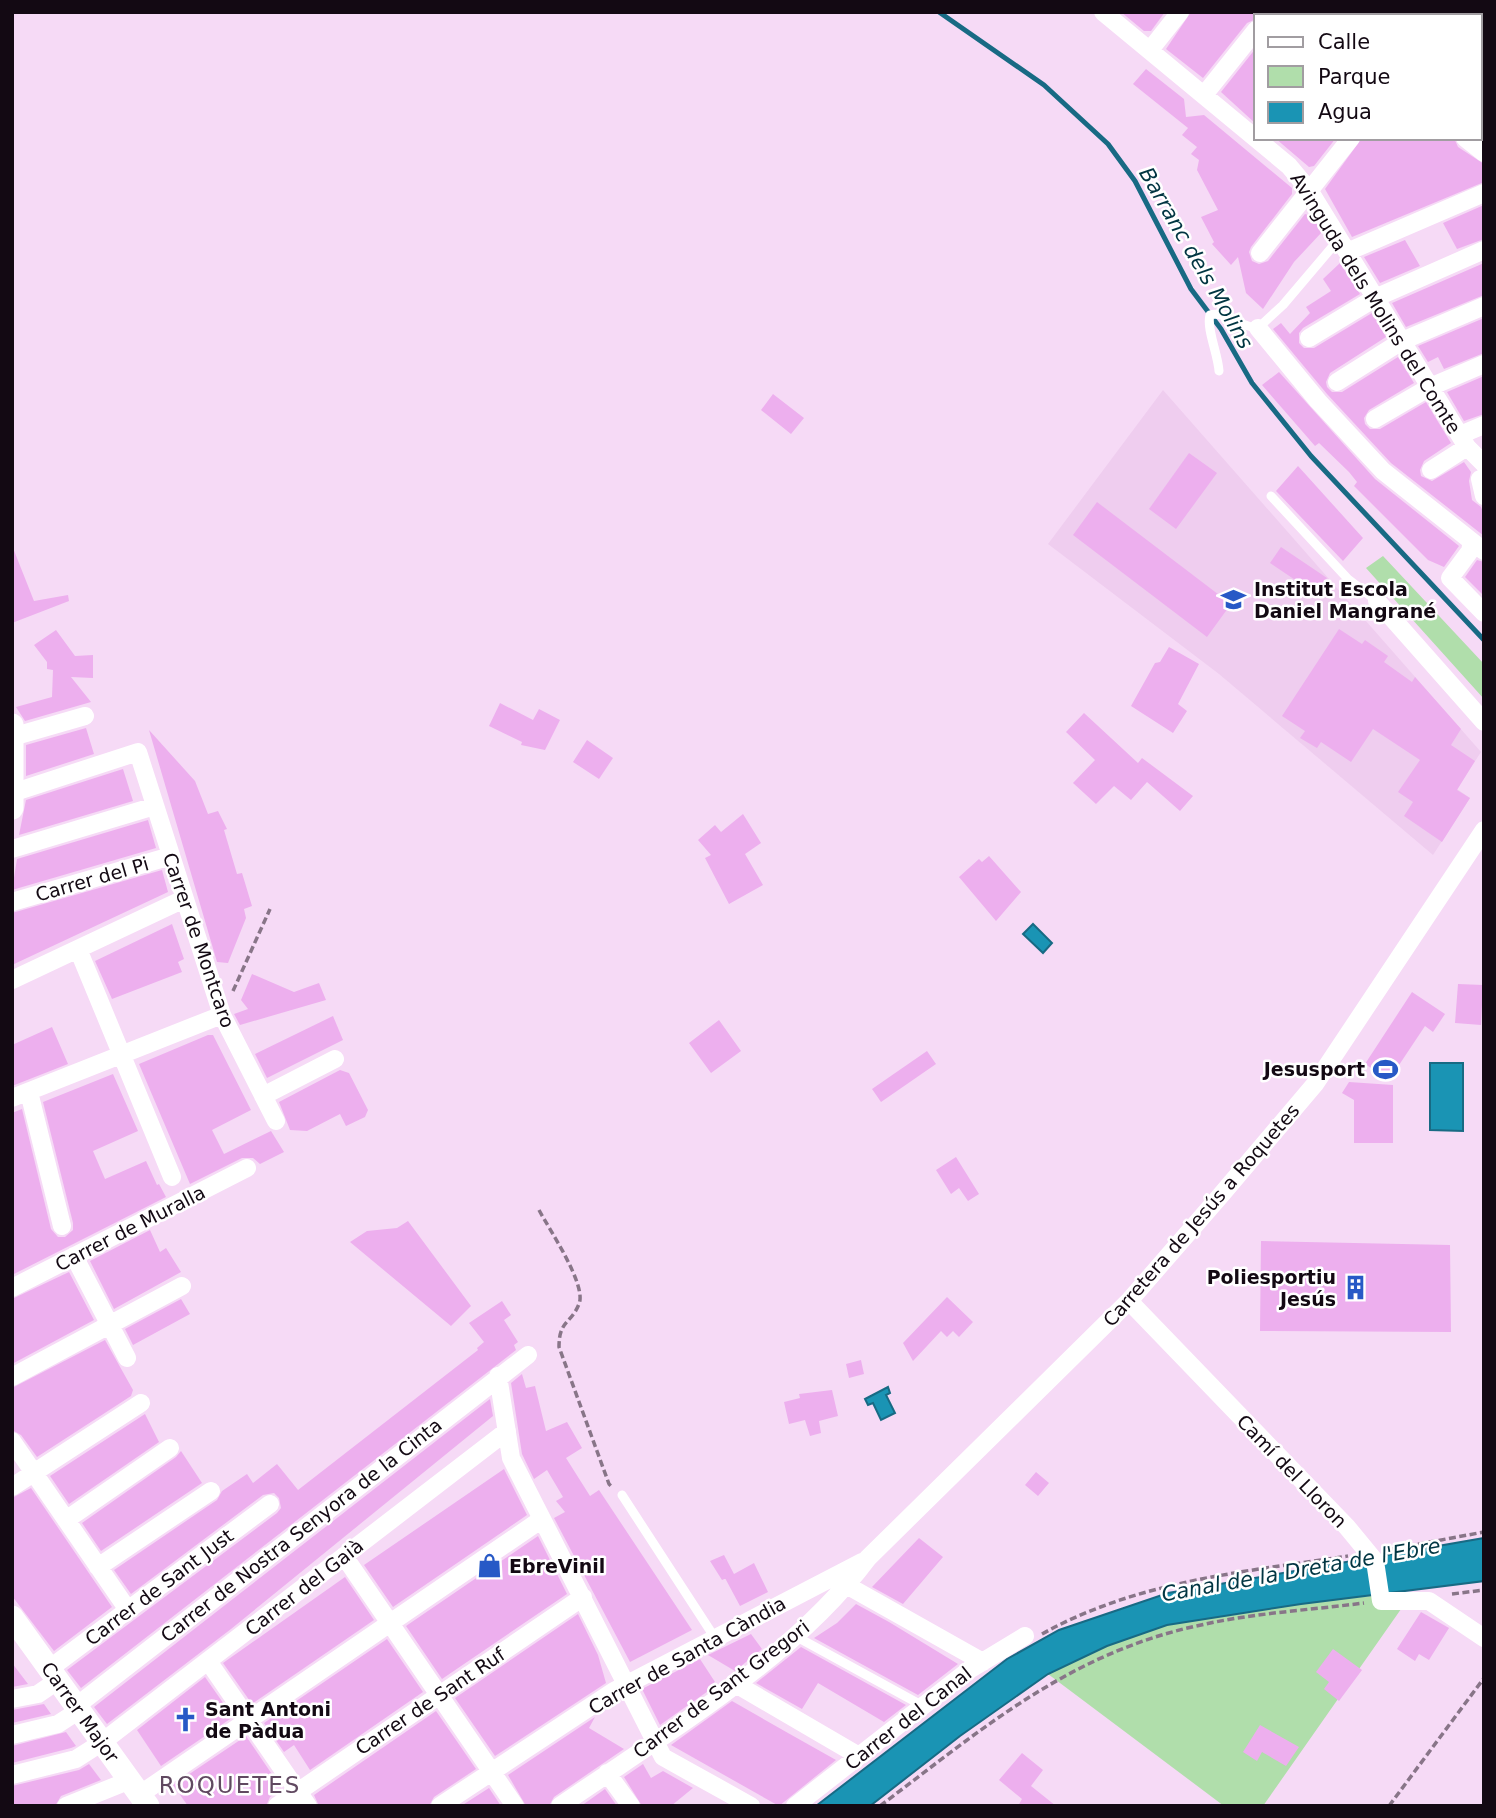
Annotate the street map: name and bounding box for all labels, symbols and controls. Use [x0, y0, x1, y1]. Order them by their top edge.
legend [1254, 14, 1482, 140]
text: Calle [1318, 30, 1370, 54]
text: Parque [1318, 65, 1390, 89]
text: Agua [1318, 100, 1372, 124]
water label: Barranc dels Molins [1134, 163, 1258, 353]
street label: Avinguda dels Molins del Comte [1286, 169, 1466, 437]
place label: Institut Escola Daniel Mangrané [1254, 578, 1436, 622]
school or university icon: Institut Escola Daniel Mangrané [1220, 586, 1248, 614]
street label: Carrer de Montcaro [159, 850, 239, 1030]
street label: Carrer del Pi [33, 852, 151, 906]
sports icon: Jesusport [1371, 1055, 1399, 1083]
place label: Jesusport [1262, 1058, 1365, 1080]
street label: Carretera de Jesús a Roquetes [1098, 1099, 1304, 1331]
street label: Carrer de Muralla [51, 1181, 209, 1275]
place label: Poliesportiu Jesús [1207, 1266, 1336, 1310]
building icon: Poliesportiu Jesús [1342, 1274, 1370, 1302]
street label: Camí del Lloron [1233, 1410, 1351, 1532]
street label: Carrer de Nostra Senyora de la Cinta [156, 1413, 446, 1647]
street label: Carrer de Sant Just [81, 1524, 237, 1650]
street label: Carrer del Gaià [241, 1534, 367, 1640]
water label: Canal de la Dreta de l'Ebre [1160, 1534, 1442, 1606]
shop icon: EbreVinil [475, 1552, 503, 1580]
place label: EbreVinil [509, 1555, 605, 1577]
street label: Carrer de Santa Càndia [585, 1592, 789, 1718]
street label: Carrer de Sant Gregori [629, 1616, 813, 1762]
street label: Carrer de Sant Ruf [351, 1642, 510, 1759]
street label: Carrer Major [37, 1658, 124, 1767]
street label: Carrer del Canal [840, 1662, 976, 1774]
place label: Sant Antoni de Pàdua [205, 1698, 331, 1742]
church icon: Sant Antoni de Pàdua [171, 1706, 199, 1734]
district label: ROQUETES [159, 1772, 301, 1798]

